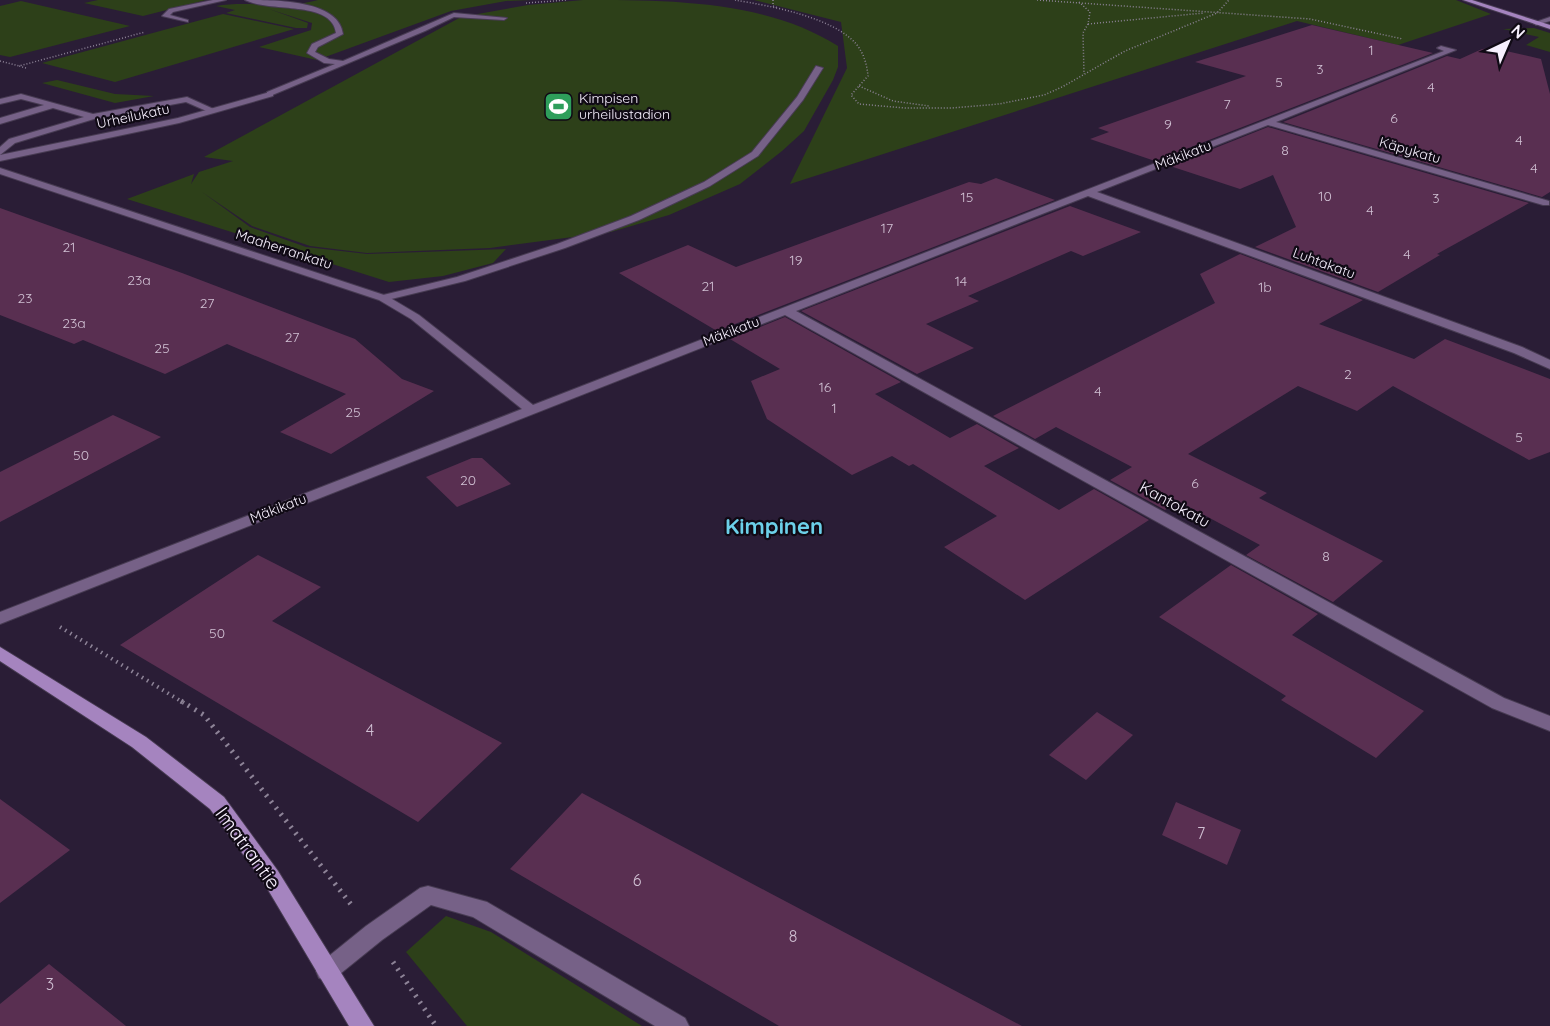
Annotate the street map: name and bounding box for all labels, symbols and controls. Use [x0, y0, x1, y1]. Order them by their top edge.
north arrow [1478, 12, 1538, 72]
text: N [1507, 20, 1530, 42]
house number: 1 [1368, 41, 1374, 59]
house number: 3 [1316, 60, 1324, 78]
house number: 5 [1275, 73, 1283, 91]
house number: 4 [1427, 78, 1435, 96]
place label: Kimpisen urheilustadion [579, 89, 670, 123]
sports icon: Kimpisen urheilustadion [542, 90, 574, 122]
house number: 7 [1223, 95, 1231, 113]
street label: Urheilukatu [95, 100, 171, 132]
house number: 6 [1390, 109, 1398, 127]
house number: 9 [1164, 115, 1172, 133]
house number: 4 [1515, 131, 1523, 149]
street label: Käpykatu [1377, 133, 1443, 167]
street label: Mäkikatu [1152, 136, 1214, 174]
house number: 8 [1281, 141, 1289, 159]
house number: 4 [1530, 159, 1538, 177]
house number: 10 [1318, 187, 1332, 205]
house number: 15 [961, 188, 973, 206]
house number: 3 [1432, 189, 1440, 207]
house number: 4 [1366, 201, 1374, 219]
house number: 17 [881, 219, 893, 237]
street label: Maaherrankatu [233, 225, 335, 273]
house number: 21 [63, 238, 75, 256]
street label: Luhtakatu [1290, 243, 1358, 283]
house number: 4 [1403, 245, 1411, 263]
house number: 19 [790, 251, 803, 269]
house number: 23a [127, 271, 151, 289]
house number: 14 [955, 272, 967, 290]
house number: 21 [702, 277, 714, 295]
house number: 1b [1258, 278, 1272, 296]
house number: 23 [17, 289, 33, 307]
house number: 27 [200, 294, 214, 312]
street label: Mäkikatu [700, 312, 762, 350]
house number: 23a [62, 314, 86, 332]
house number: 27 [285, 328, 299, 346]
house number: 25 [154, 339, 170, 357]
house number: 2 [1344, 365, 1352, 383]
house number: 16 [819, 378, 832, 396]
house number: 4 [1094, 382, 1102, 400]
house number: 1 [831, 399, 837, 417]
house number: 25 [345, 403, 361, 421]
house number: 5 [1515, 428, 1523, 446]
house number: 50 [73, 446, 89, 464]
house number: 20 [460, 471, 476, 489]
house number: 6 [1191, 474, 1199, 492]
street label: Kantokatu [1136, 476, 1214, 532]
street label: Mäkikatu [247, 489, 309, 527]
district label: Kimpinen [725, 512, 823, 540]
house number: 8 [1322, 547, 1330, 565]
house number: 50 [209, 624, 225, 642]
house number: 4 [366, 720, 374, 740]
street label: Imatrantie [210, 802, 287, 894]
house number: 7 [1197, 823, 1205, 843]
house number: 6 [633, 870, 642, 890]
house number: 8 [789, 926, 797, 946]
house number: 3 [46, 974, 54, 994]

